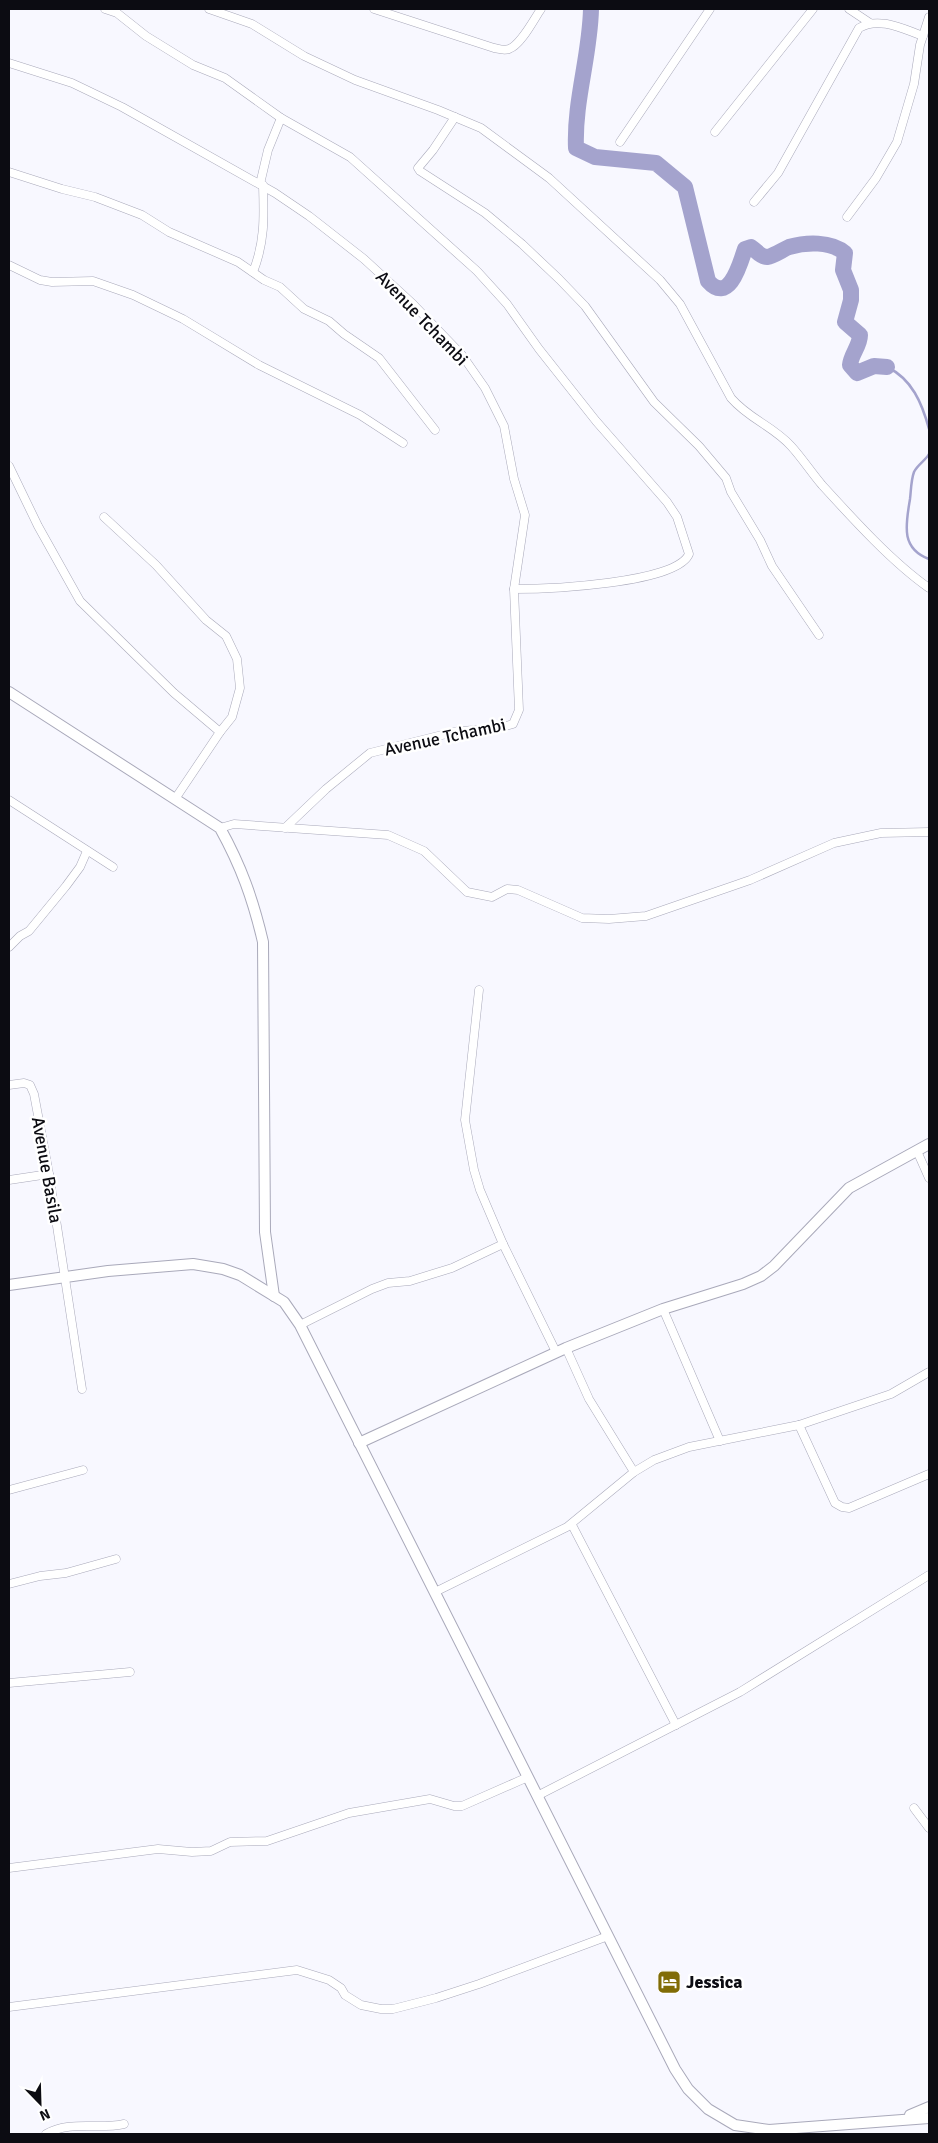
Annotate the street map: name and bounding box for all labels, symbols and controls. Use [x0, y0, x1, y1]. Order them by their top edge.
street label: Avenue Tchambi [371, 266, 473, 370]
street label: Avenue Tchambi [382, 713, 508, 761]
street label: Avenue Basila [27, 1115, 67, 1225]
hotel icon: Jessica [656, 1969, 682, 1995]
place label: Jessica [686, 1971, 743, 1993]
north arrow [15, 2078, 65, 2128]
text: N [37, 2105, 53, 2124]

